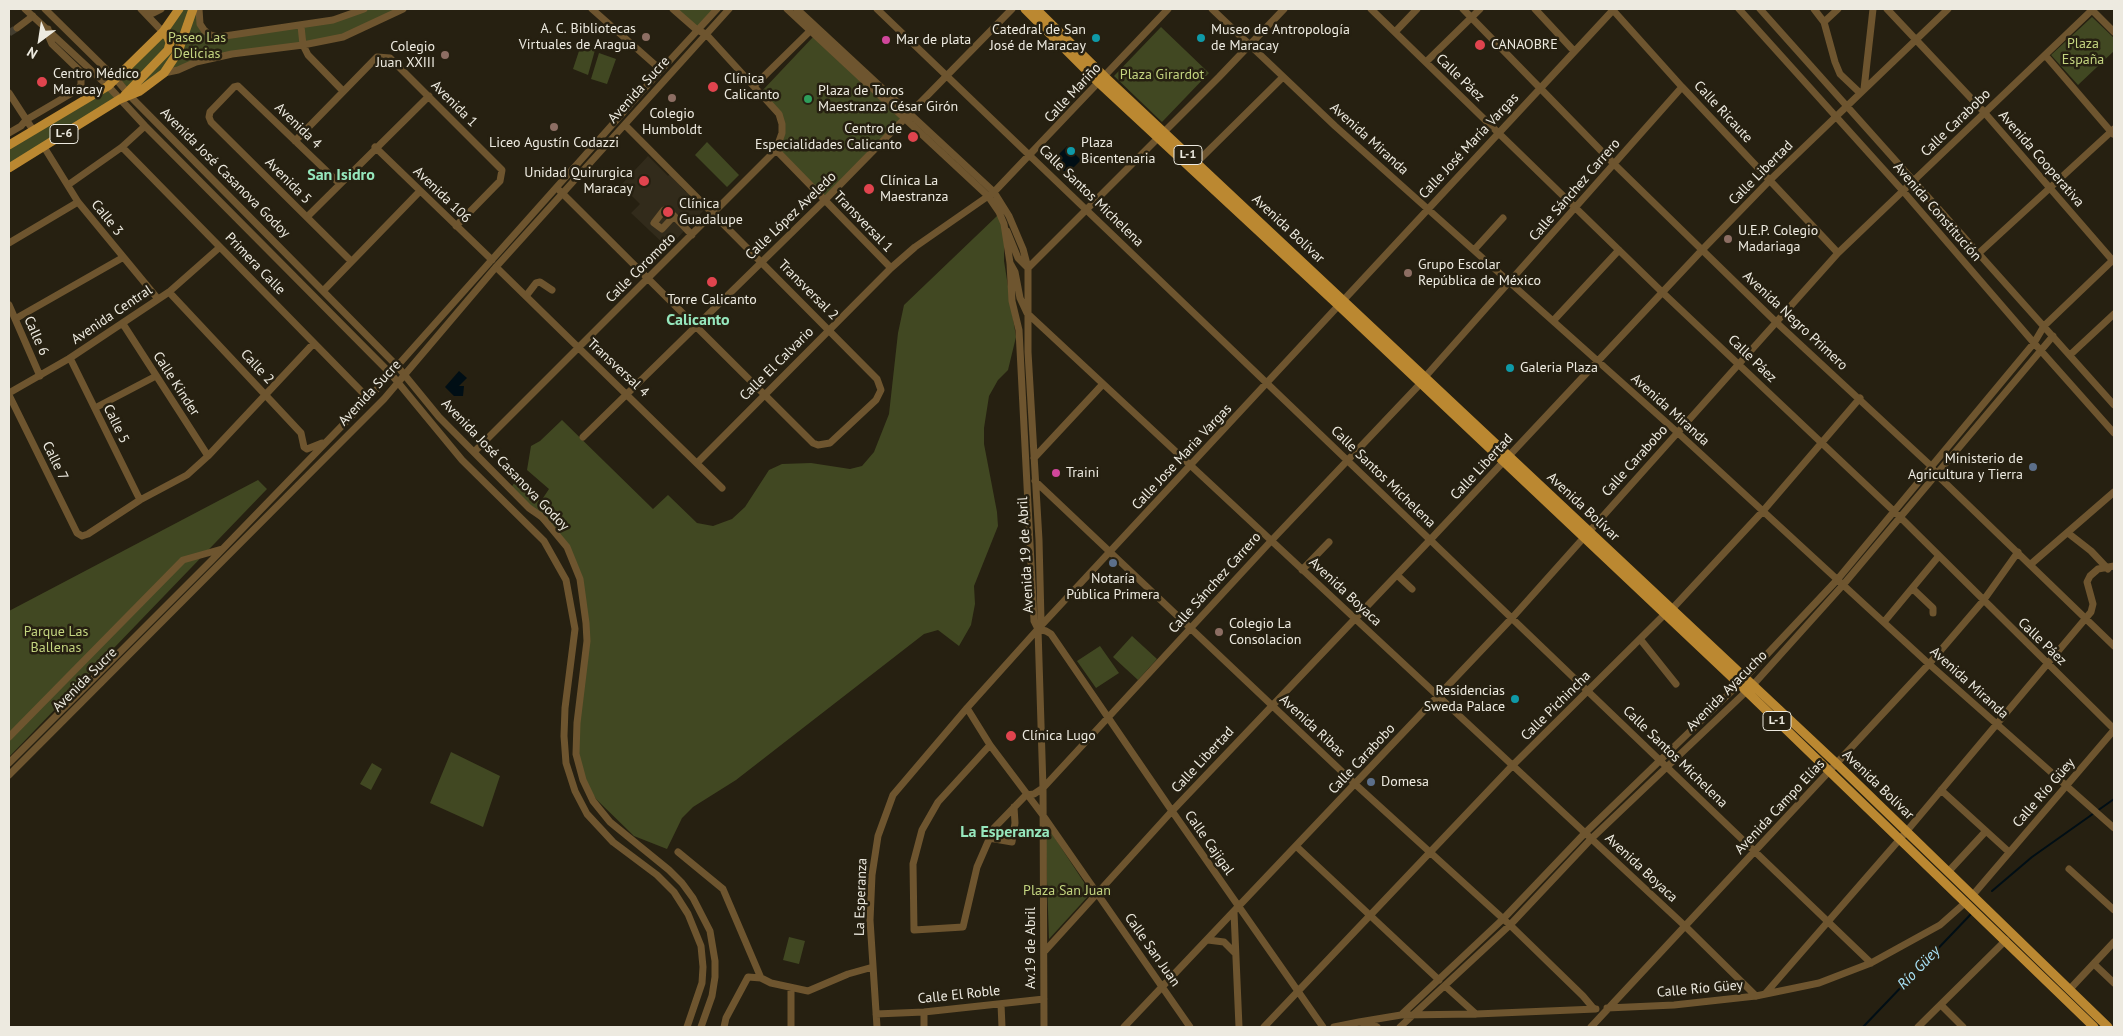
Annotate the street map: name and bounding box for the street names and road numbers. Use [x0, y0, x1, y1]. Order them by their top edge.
street label: Calle Páez [1432, 51, 1488, 105]
street label: Avenida Sucre [605, 53, 673, 127]
street label: Calle Mariño [1041, 60, 1105, 126]
street label: Avenida 1 [427, 77, 481, 131]
street label: Calle Ricaute [1690, 78, 1756, 146]
street label: Calle Carabobo [1918, 86, 1994, 160]
street label: Calle José María Vargas [1416, 90, 1522, 202]
street label: Avenida Miranda [1326, 99, 1412, 179]
street label: Avenida 4 [271, 100, 325, 152]
street label: Avenida José Casanova Godoy [157, 105, 293, 241]
street label: Avenida Cooperativa [1995, 107, 2087, 211]
road number: L-6 [50, 125, 78, 144]
street label: Calle Sánchez Carrero [1526, 135, 1624, 245]
street label: Calle Libertad [1725, 137, 1797, 209]
street label: Calle Santos Michelena [1035, 142, 1147, 250]
road number: L-1 [1174, 146, 1202, 164]
street label: Avenida 5 [261, 154, 315, 208]
street label: Avenida Constitución [1889, 159, 1985, 265]
street label: Avenida 106 [410, 163, 474, 227]
street label: Calle López Aveledo [742, 168, 840, 264]
street label: Transversal 1 [830, 188, 896, 256]
street label: Avenida Bolívar [1248, 191, 1328, 267]
street label: Calle 3 [87, 197, 127, 239]
street label: Primera Calle [221, 229, 289, 299]
street label: Calle Coromoto [603, 230, 679, 306]
street label: Transversal 2 [774, 256, 842, 324]
street label: Avenida Negro Primero [1739, 268, 1851, 374]
street label: Avenida Central [68, 282, 156, 348]
street label: Calle 6 [20, 314, 52, 358]
street label: Calle El Calvario [737, 324, 817, 404]
street label: Calle Páez [1724, 332, 1780, 386]
street label: Transversal 4 [584, 335, 652, 401]
street label: Calle 2 [237, 346, 277, 388]
street label: Calle Kinder [149, 349, 203, 419]
street label: Avenida Sucre [335, 356, 405, 430]
street label: Avenida Miranda [1627, 370, 1713, 450]
street label: Avenida José Casanova Godoy [438, 396, 572, 534]
street label: Calle Jose Maria Vargas [1129, 401, 1235, 513]
street label: Calle 5 [99, 402, 133, 446]
street label: Calle Carabobo [1599, 422, 1671, 500]
street label: Calle Santos Michelena [1327, 423, 1439, 531]
street label: Calle Libertad [1447, 431, 1517, 503]
street label: Calle 7 [38, 439, 72, 483]
street label: Avenida Bolívar [1543, 469, 1623, 545]
street label: Avenida 19 de Abril [1015, 496, 1037, 614]
street label: Calle Sánchez Carrero [1165, 529, 1265, 637]
street label: Avenida Boyaca [1305, 554, 1385, 630]
street label: Calle Páez [2014, 615, 2070, 669]
street label: Avenida Miranda [1926, 643, 2012, 723]
street label: Avenida Sucre [49, 644, 121, 716]
street label: Avenida Ayacucho [1683, 647, 1771, 735]
street label: Calle Pichincha [1518, 668, 1594, 744]
street label: Avenida Ribas [1276, 691, 1348, 761]
street label: Calle Santos Michelena [1619, 703, 1731, 811]
road number: L-1 [1763, 711, 1791, 730]
street label: Calle Carabobo [1325, 720, 1399, 798]
street label: Calle Libertad [1168, 724, 1238, 796]
street label: Avenida Bolívar [1839, 747, 1917, 823]
street label: Calle Río Güey [2009, 755, 2079, 831]
street label: Avenida Campo Elías [1732, 756, 1828, 858]
street label: Calle Cajigal [1181, 808, 1237, 878]
street label: Avenida Boyaca [1601, 830, 1681, 906]
street label: La Esperanza [851, 858, 871, 936]
street label: Av.19 de Abril [1023, 907, 1039, 989]
street label: Calle San Juan [1121, 910, 1183, 990]
street label: Calle Río Güey [1656, 977, 1744, 1001]
street label: Calle El Roble [917, 982, 1001, 1008]

